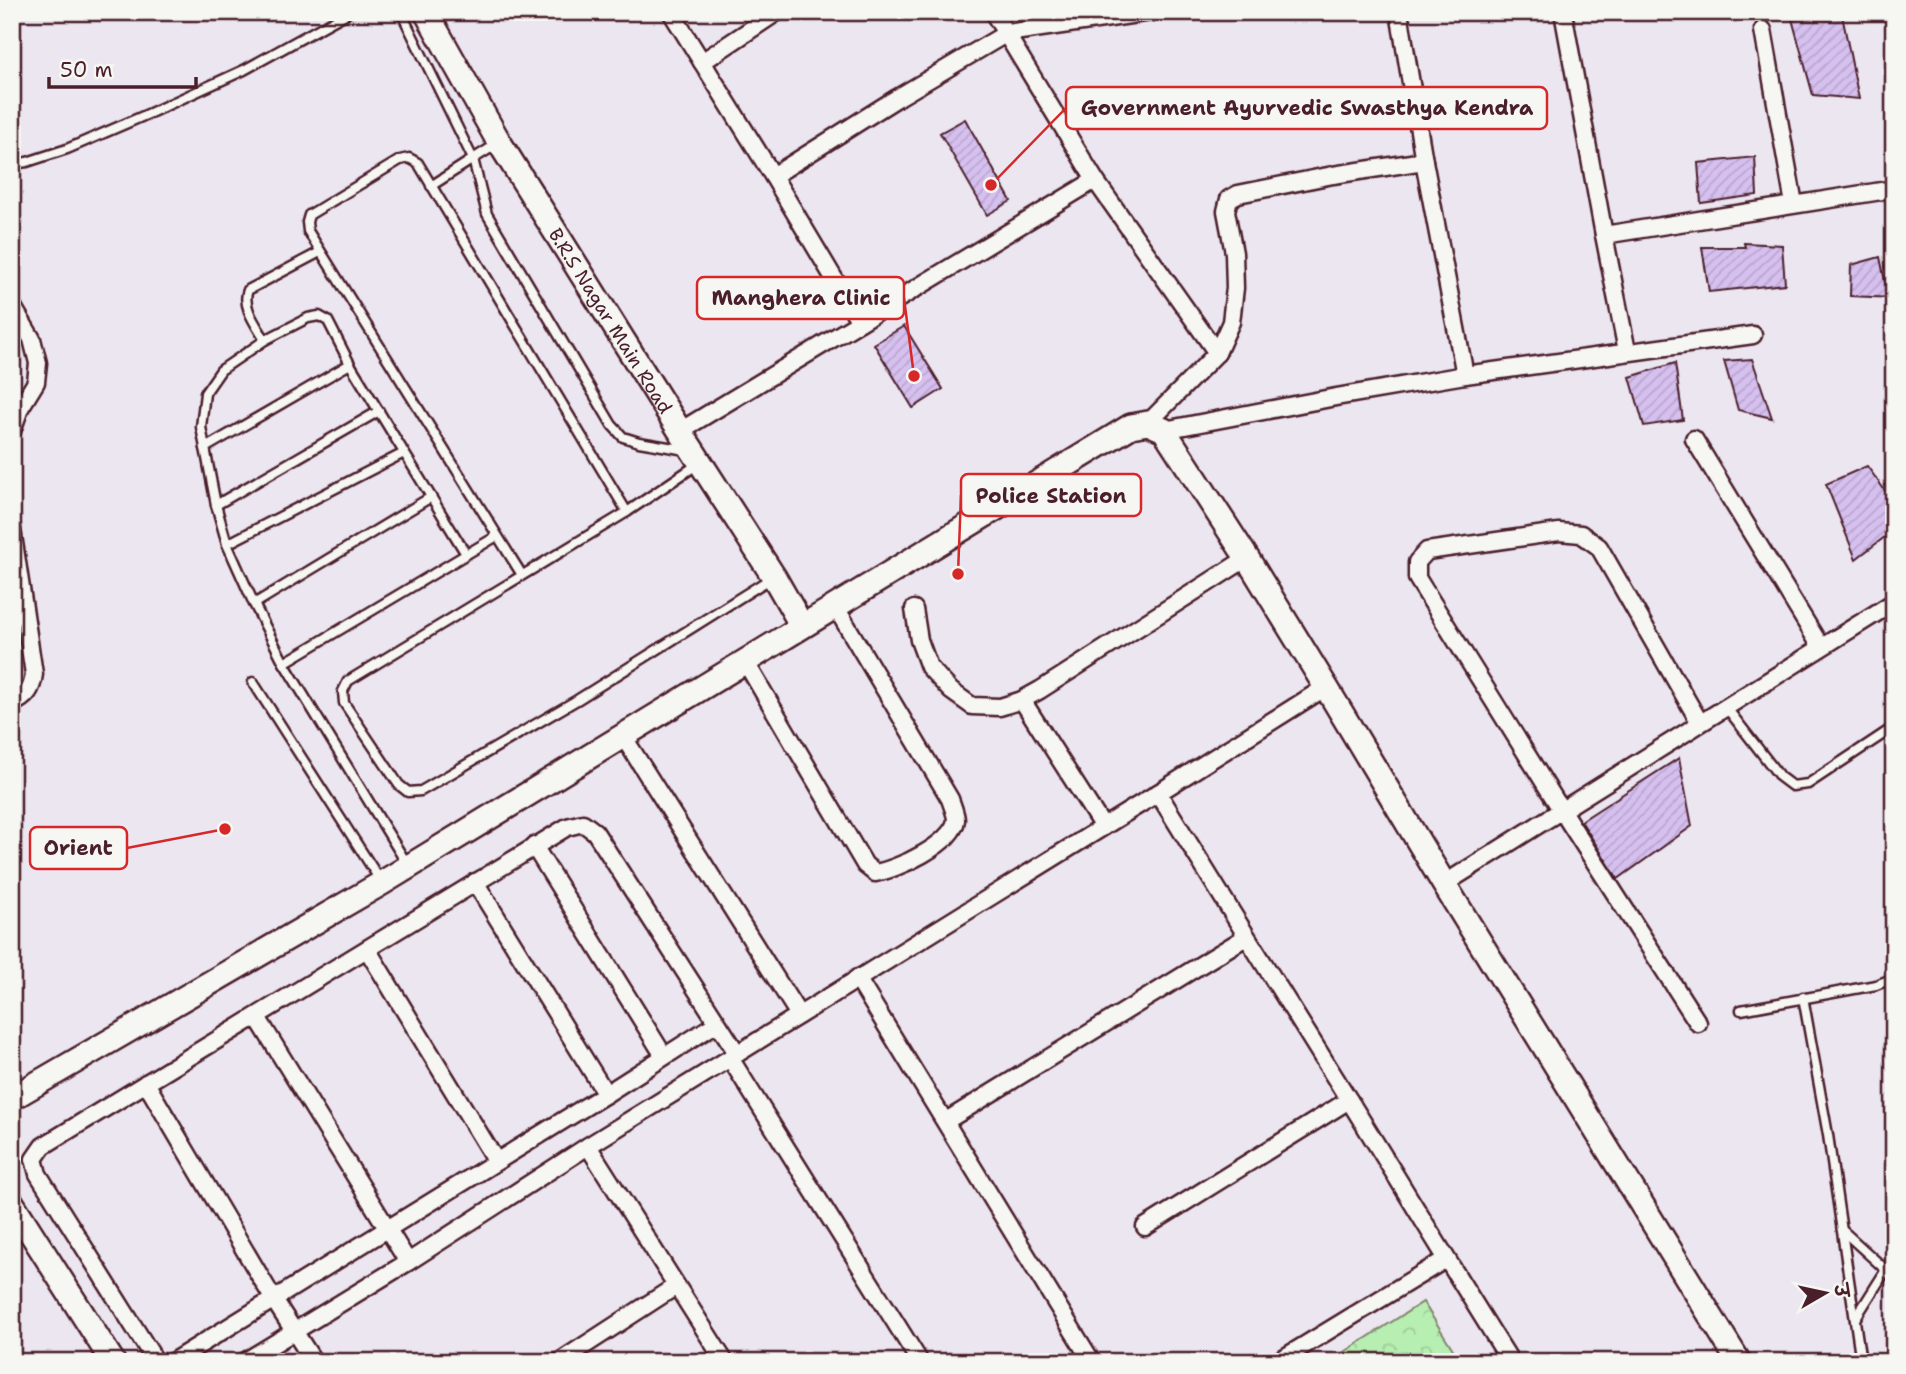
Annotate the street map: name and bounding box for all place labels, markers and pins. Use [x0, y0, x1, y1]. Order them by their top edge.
callout: Government Ayurvedic Swasthya Kendra [1066, 87, 1547, 129]
callout: Manghera Clinic [697, 277, 904, 319]
callout: Police Station [961, 474, 1141, 516]
callout: Orient [30, 827, 127, 869]

